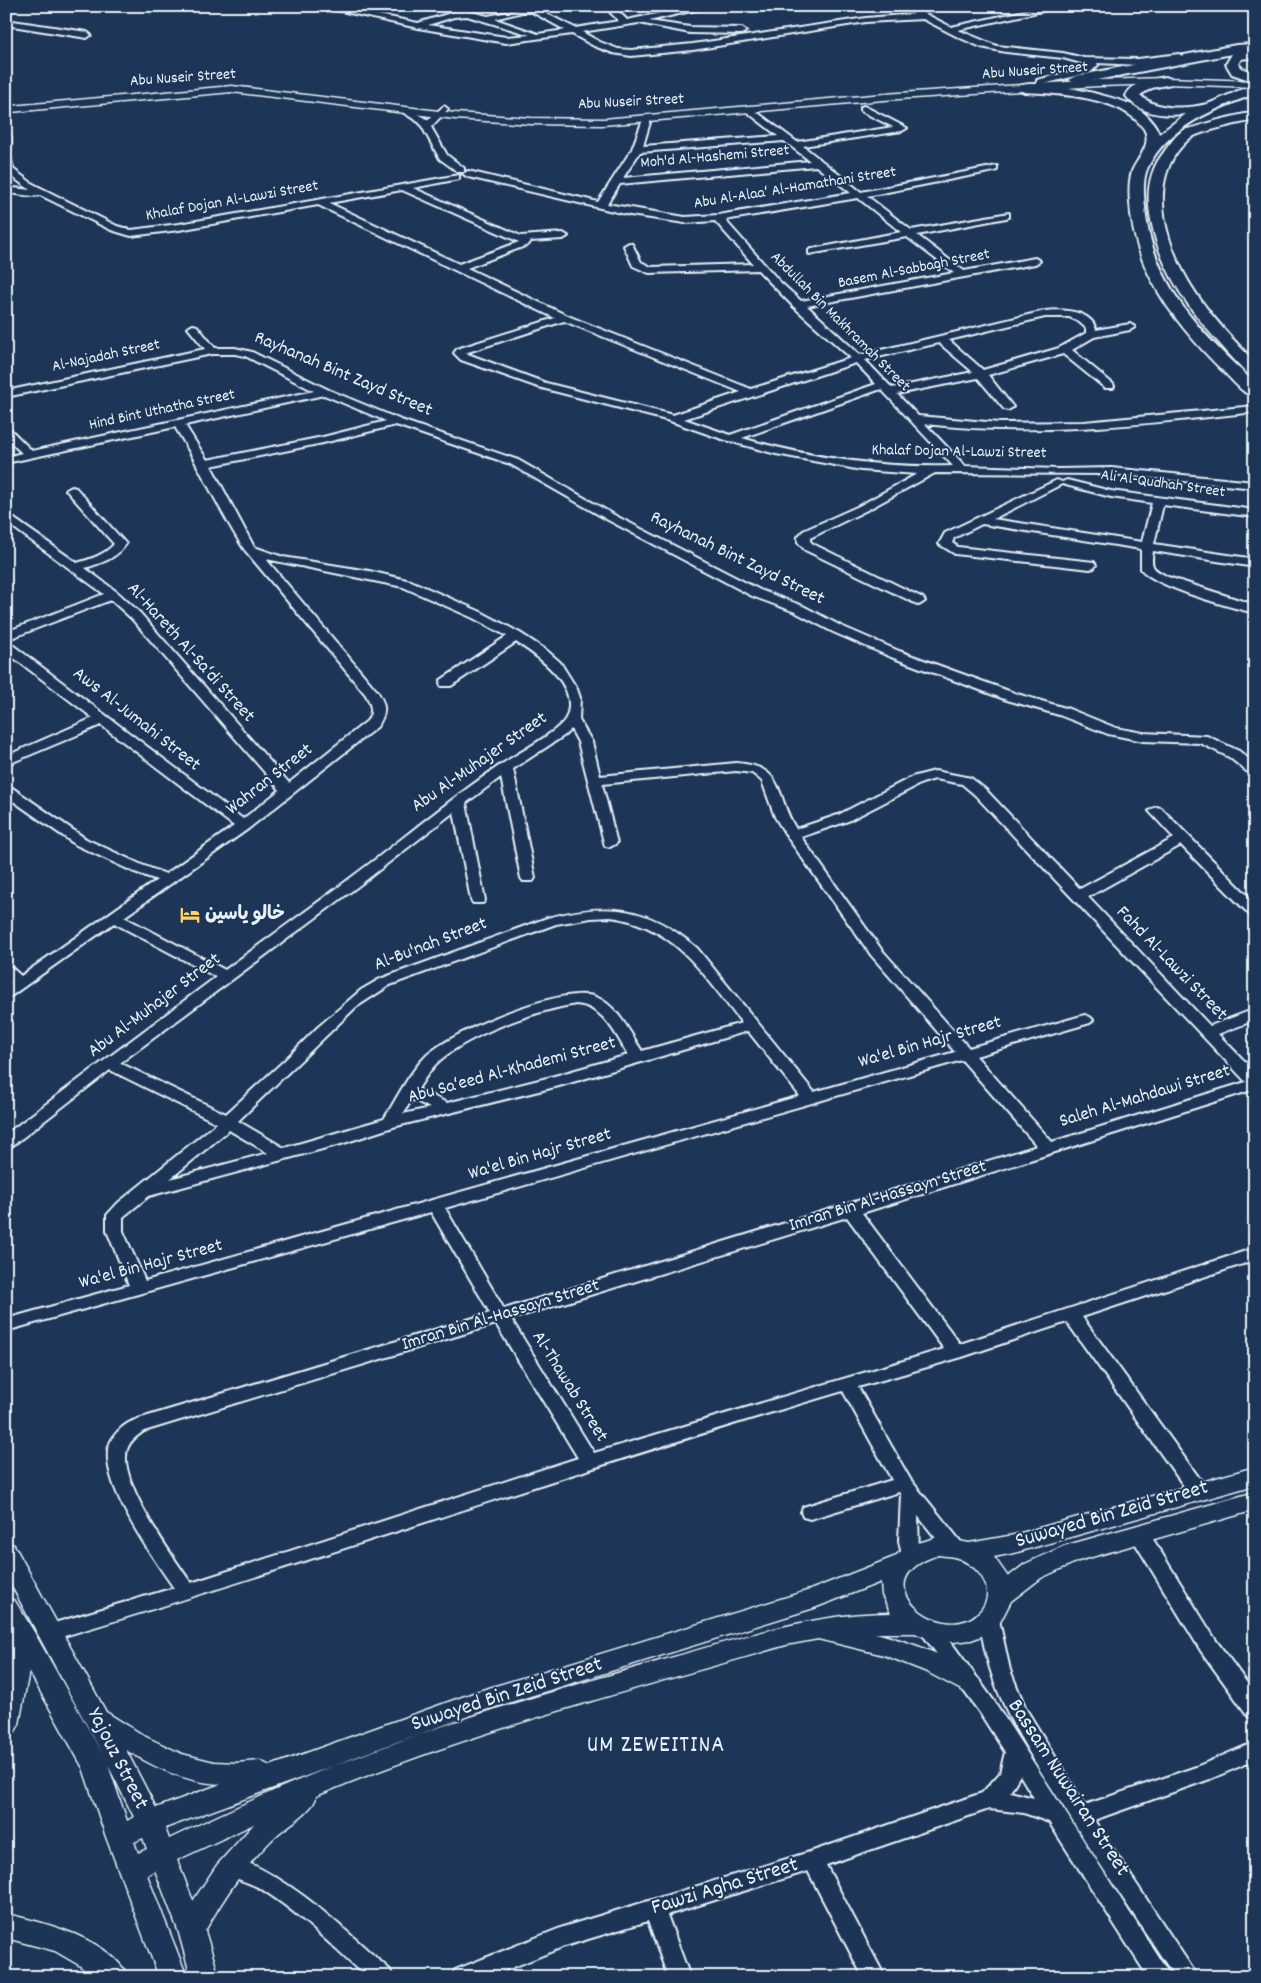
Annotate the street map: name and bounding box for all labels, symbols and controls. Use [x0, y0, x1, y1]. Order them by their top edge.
street label: Abu Nuseir Street [981, 56, 1089, 86]
street label: Abu Nuseir Street [129, 63, 237, 93]
street label: Abu Nuseir Street [577, 88, 685, 116]
street label: Moh'd Al-Hashemi Street [640, 139, 791, 175]
street label: Abu Al-Alaa‘ Al-Hamathani Street [692, 161, 898, 215]
street label: Khalaf Dojan Al-Lawzi Street [144, 174, 320, 228]
street label: Basem Al-Sabbagh Street [836, 243, 992, 295]
street label: Abdullah Bin Makhramah Street [765, 247, 915, 397]
street label: Rayhanah Bint Zayd Street [250, 325, 436, 425]
street label: Al-Najadah Street [50, 333, 162, 379]
street label: Hind Bint Uthatha Street [87, 383, 237, 437]
street label: Khalaf Dojan Al-Lawzi Street [871, 439, 1047, 465]
street label: Ali Al-Qudhah Street [1099, 464, 1227, 504]
street label: Rayhanah Bint Zayd Street [645, 505, 829, 613]
street label: Al-Hareth Al-Sa‘di Street [119, 577, 261, 729]
street label: Aws Al-Jumahi Street [66, 661, 206, 779]
street label: Abu Al-Muhajer Street [407, 706, 553, 820]
street label: Wahran Street [221, 737, 319, 823]
street label: Fahd Al-Lawzi Street [1109, 900, 1233, 1028]
place label: خالو ياسين [205, 902, 285, 929]
hotel icon: خالو ياسين [179, 904, 201, 926]
street label: Al-Bu'nah Street [370, 911, 492, 979]
street label: Abu Al-Muhajer Street [83, 947, 227, 1065]
street label: Wa'el Bin Hajr Street [855, 1010, 1005, 1076]
street label: Abu Sa‘eed Al-Khademi Street [405, 1030, 619, 1112]
street label: Saleh Al-Mahdawi Street [1056, 1058, 1234, 1136]
street label: Wa'el Bin Hajr Street [465, 1122, 615, 1188]
street label: Imran Bin Al-Hassayn Street [786, 1154, 990, 1240]
street label: Wa'el Bin Hajr Street [76, 1233, 226, 1297]
street label: Imran Bin Al-Hassayn Street [399, 1273, 603, 1359]
street label: Al-Thawab Street [524, 1326, 614, 1448]
street label: Suwayed Bin Zeid Street [1012, 1473, 1212, 1557]
street label: Suwayed Bin Zeid Street [407, 1649, 607, 1741]
street label: Bassam Nuwairan Street [999, 1693, 1137, 1883]
street label: Yajouz Street [78, 1703, 156, 1815]
district label: UM ZEWEITINA [587, 1729, 725, 1763]
street label: Fawzi Agha Street [648, 1850, 802, 1924]

